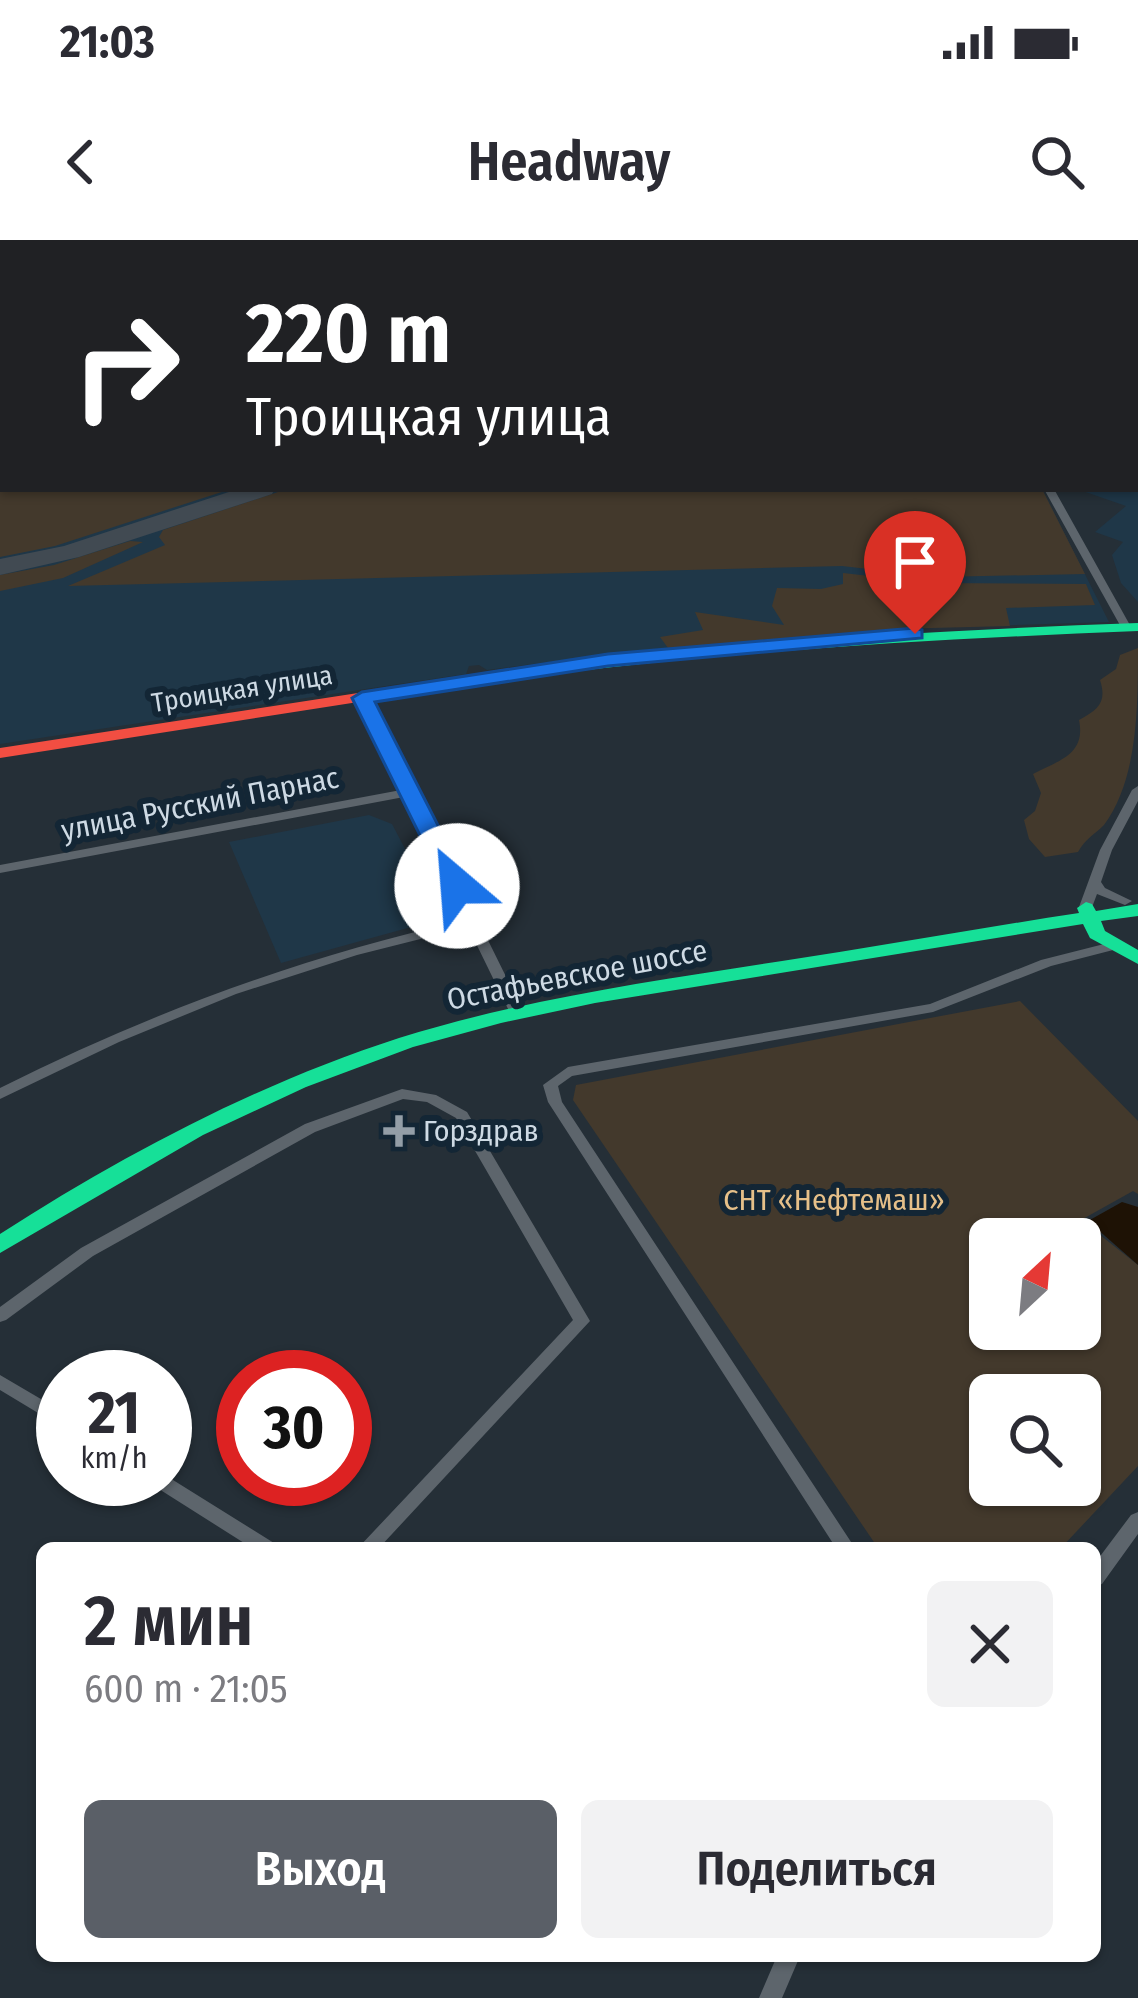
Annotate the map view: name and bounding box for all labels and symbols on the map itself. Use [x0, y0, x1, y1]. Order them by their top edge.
pin [864, 511, 966, 634]
street label: Троицкая улица [149, 659, 335, 719]
street label: улица Русский Парнас [58, 759, 342, 849]
position arrow [394, 823, 520, 949]
street label: Остафьевское шоссе [444, 932, 710, 1018]
place label: Горздрав [423, 1113, 538, 1149]
marker: Горздрав [386, 1118, 412, 1144]
park label: СНТ «Нефтемаш» [723, 1182, 945, 1218]
north arrow [969, 1218, 1101, 1350]
speed limit sign: 30 [216, 1350, 372, 1506]

